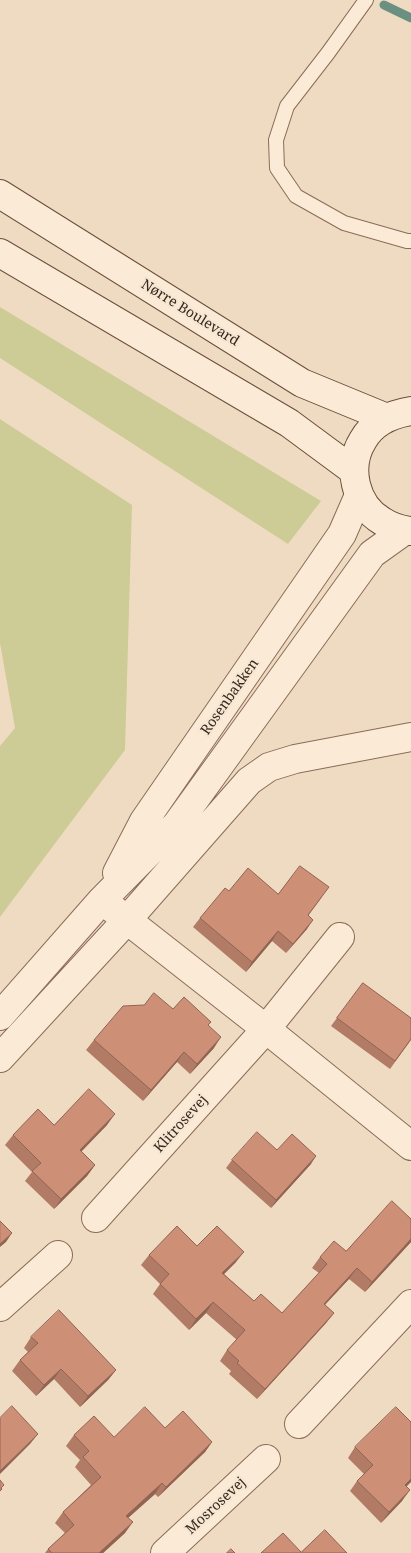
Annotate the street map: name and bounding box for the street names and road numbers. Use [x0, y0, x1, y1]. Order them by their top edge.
street label: Nørre Boulevard [138, 276, 242, 350]
street label: Rosenbakken [198, 656, 262, 738]
street label: Klitrosevej [151, 1092, 211, 1156]
street label: Mosrosevej [183, 1474, 249, 1538]

